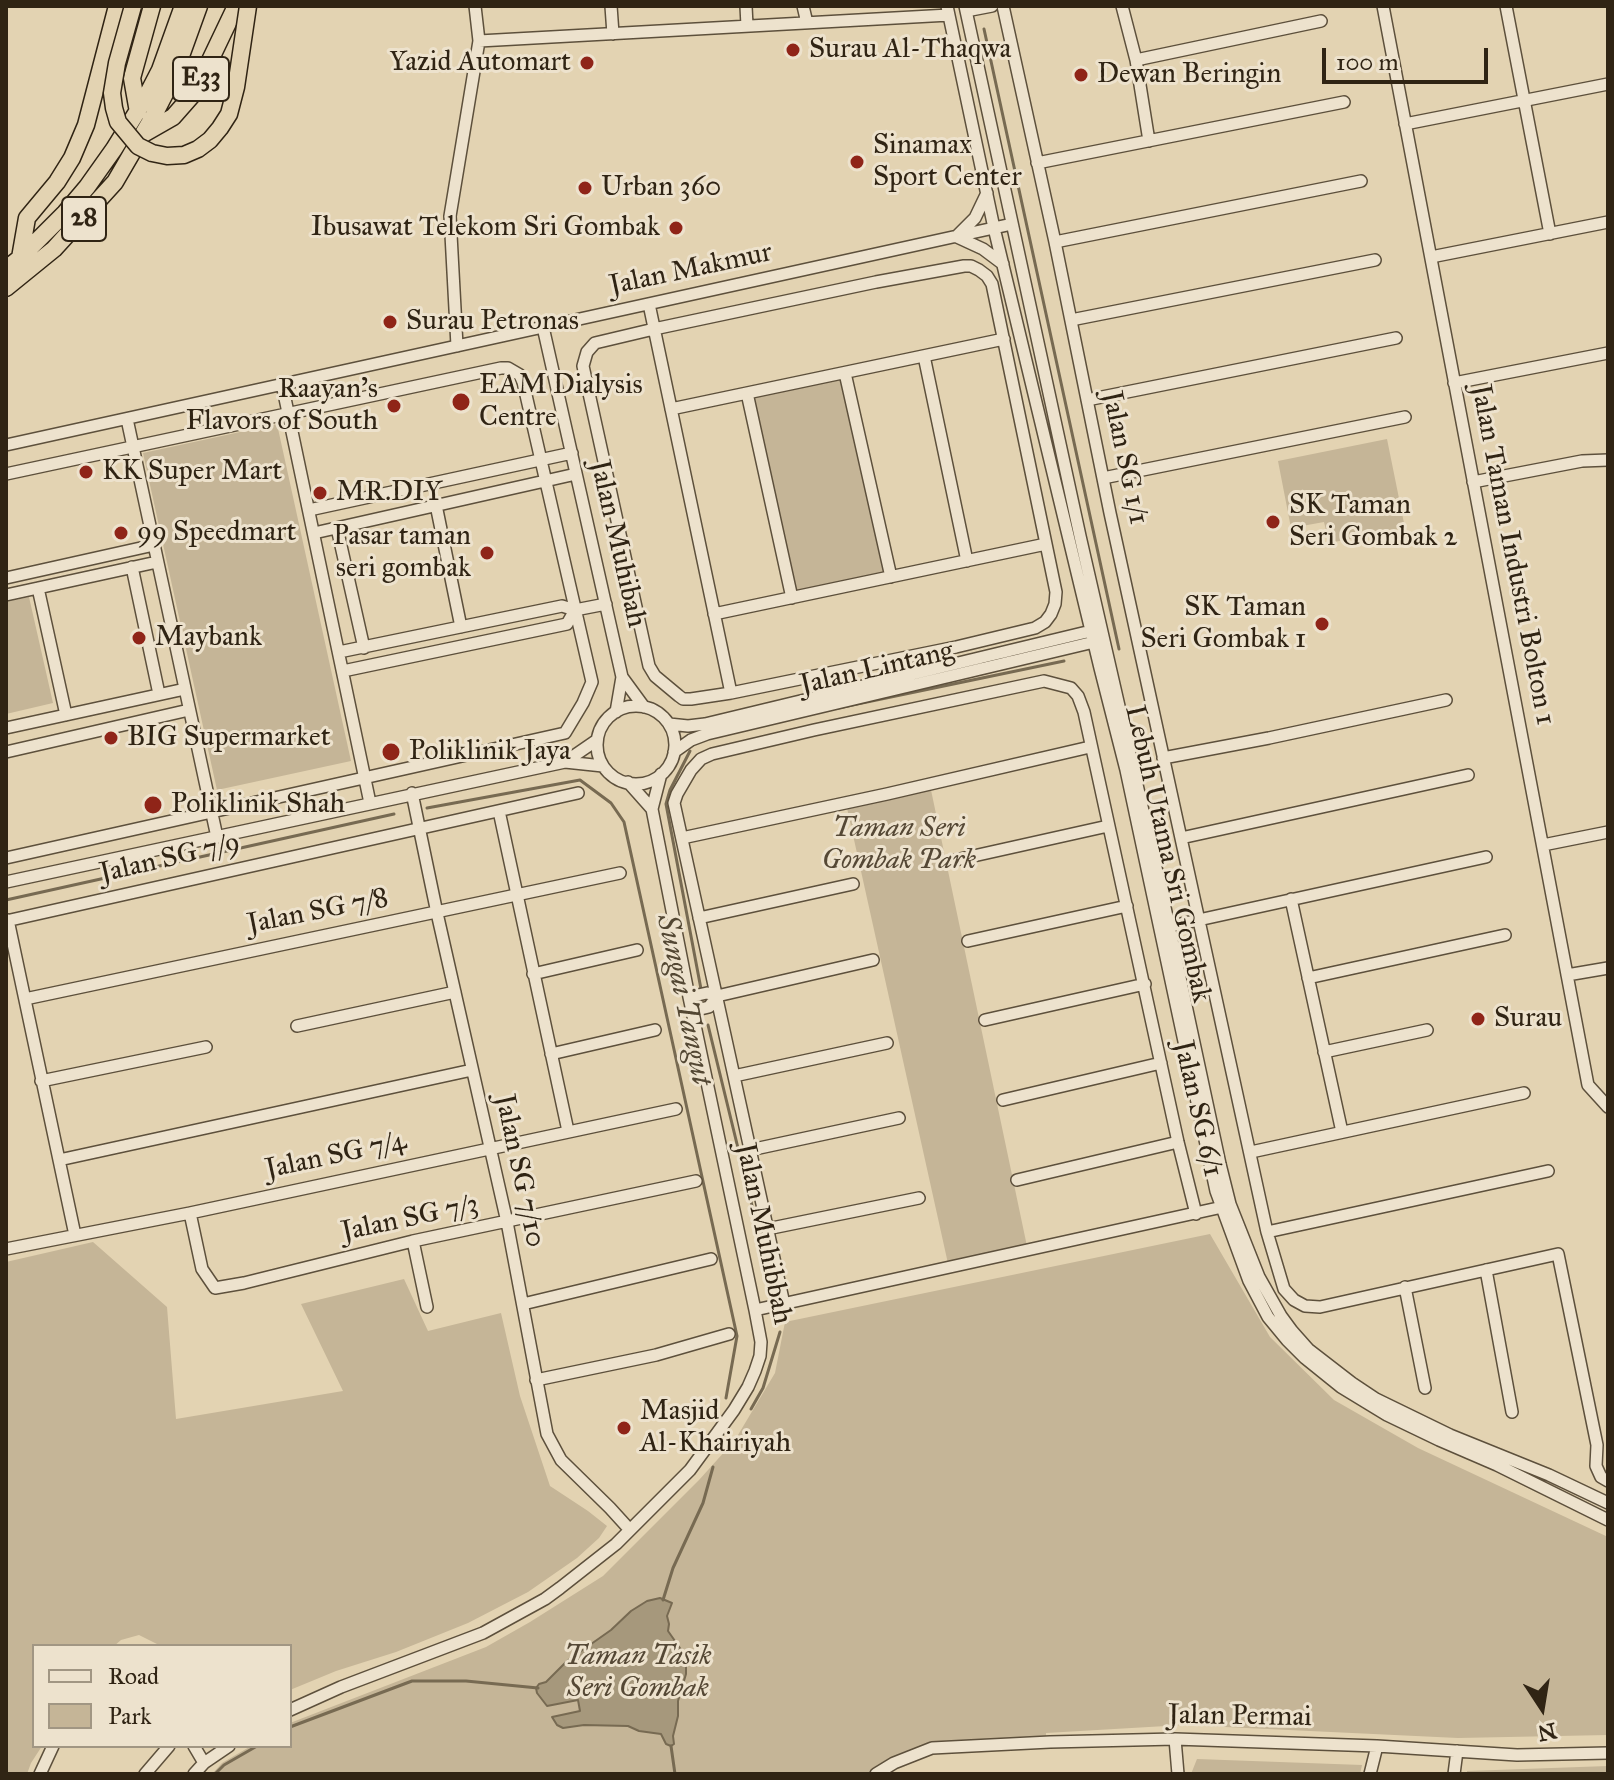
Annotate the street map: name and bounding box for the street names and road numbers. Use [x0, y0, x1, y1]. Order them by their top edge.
road number: E33 [173, 57, 229, 101]
road number: 28 [62, 197, 106, 241]
street label: Jalan Makmur [607, 236, 775, 304]
street label: Jalan Taman Industri Bolton 1 [1462, 382, 1562, 728]
street label: Jalan SG 1/1 [1094, 388, 1154, 528]
street label: Jalan Muhibah [581, 457, 653, 631]
street label: Jalan Lintang [797, 635, 957, 703]
street label: Lebuh Utama Sri Gombak [1116, 702, 1218, 1006]
street label: Jalan SG 7/9 [97, 827, 243, 891]
street label: Jalan SG 7/8 [245, 882, 391, 942]
street label: Jalan SG 6/1 [1165, 1038, 1229, 1180]
street label: Jalan SG 7/10 [486, 1092, 552, 1250]
street label: Jalan SG 7/4 [263, 1125, 409, 1187]
street label: Jalan Muhibbah [727, 1140, 799, 1328]
street label: Jalan SG 7/3 [338, 1188, 482, 1250]
street label: Jalan Permai [1168, 1699, 1312, 1735]

